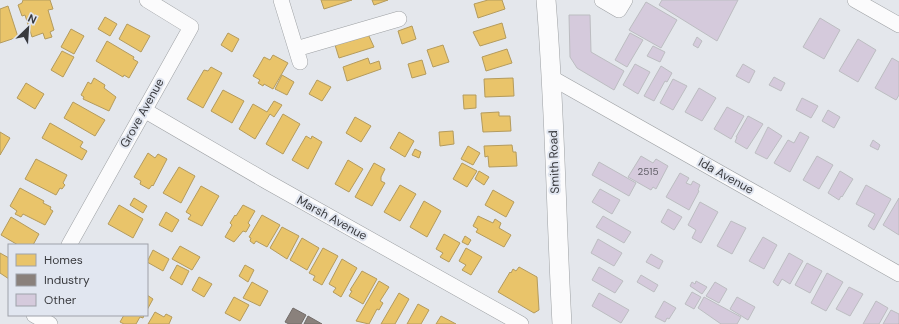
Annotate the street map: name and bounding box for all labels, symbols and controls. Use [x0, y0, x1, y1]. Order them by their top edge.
north arrow [8, 8, 48, 48]
text: N [26, 11, 39, 27]
street label: Grove Avenue [116, 75, 168, 151]
street label: Smith Road [545, 130, 563, 194]
street label: Ida Avenue [696, 154, 757, 198]
house number: 2515 [637, 165, 659, 178]
street label: Marsh Avenue [294, 192, 370, 244]
legend [8, 244, 148, 316]
text: Homes [44, 252, 83, 268]
text: Industry [44, 272, 90, 288]
text: Other [44, 292, 77, 308]

